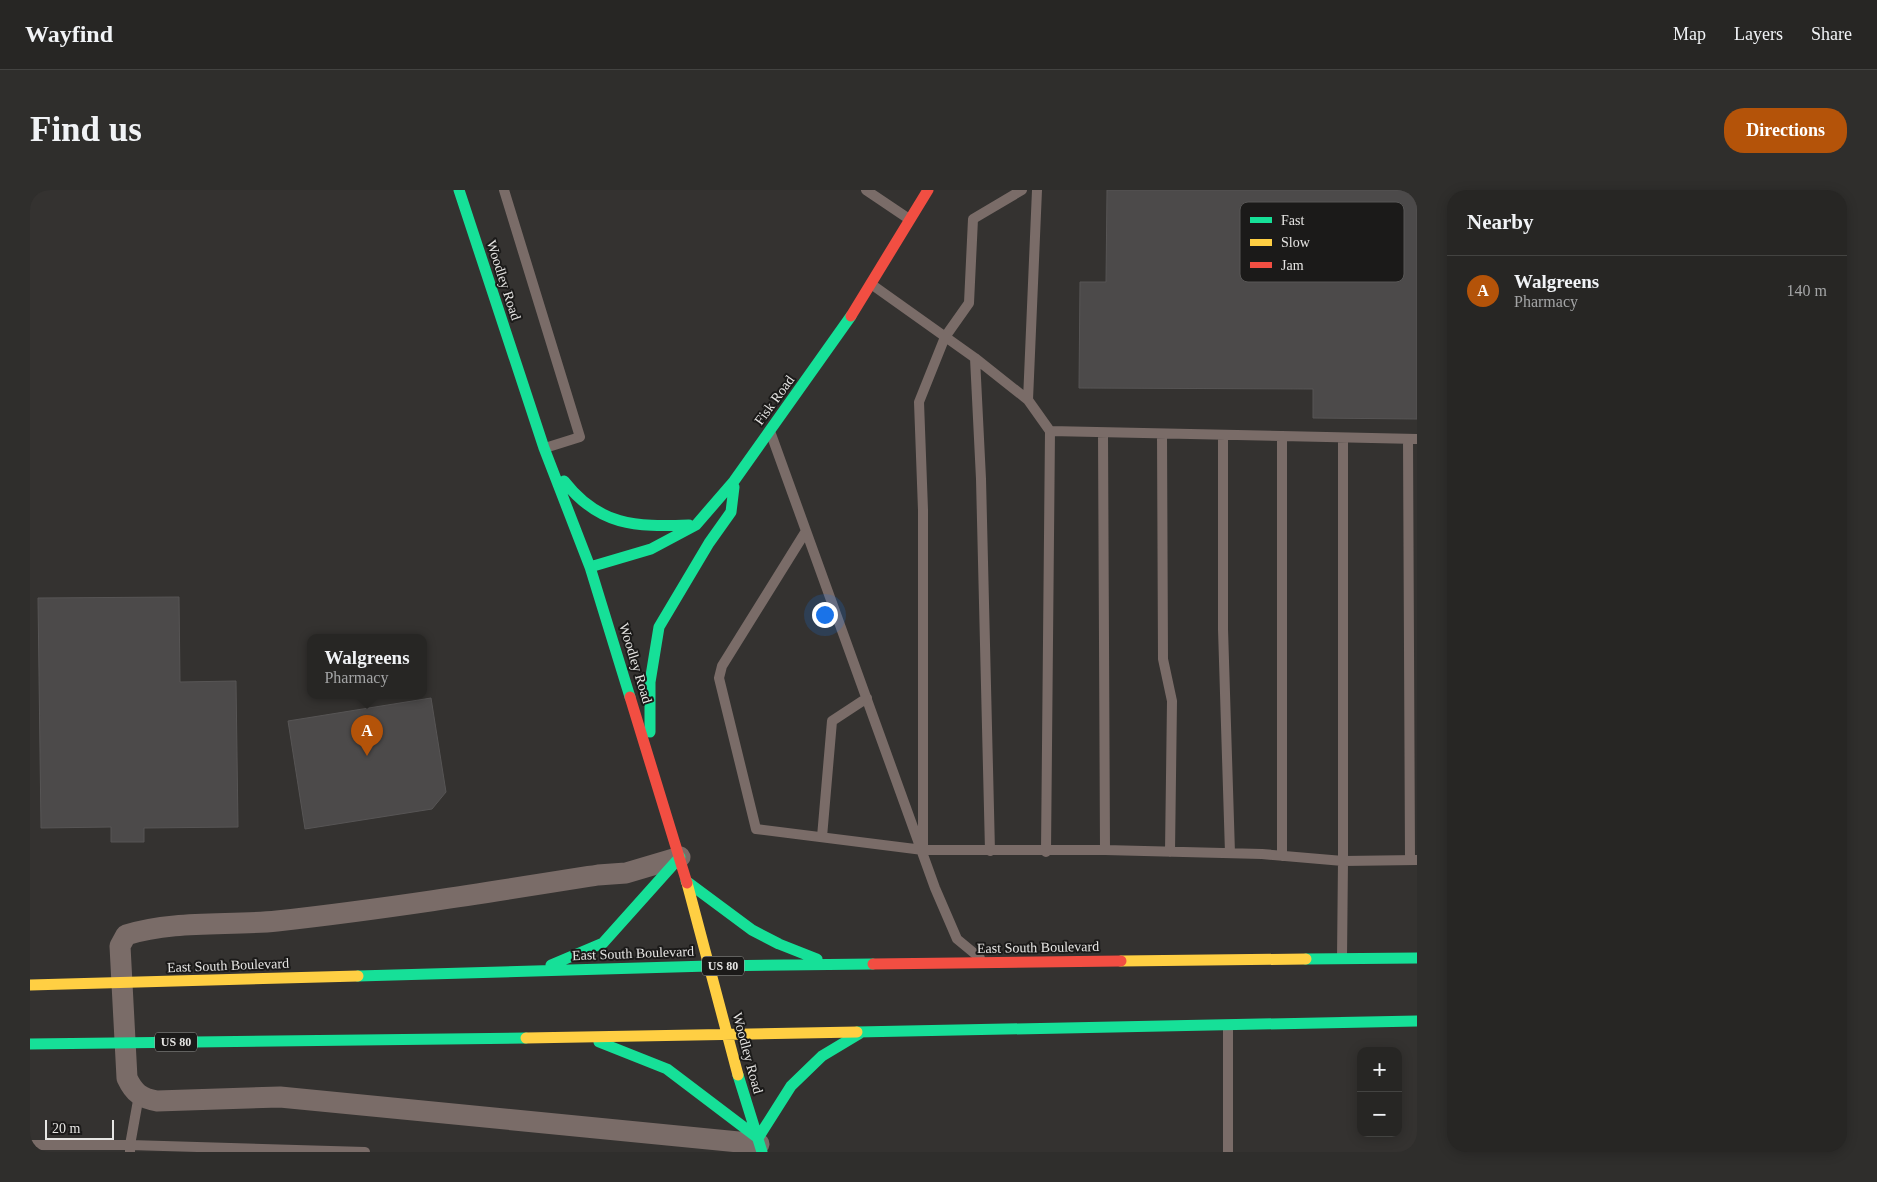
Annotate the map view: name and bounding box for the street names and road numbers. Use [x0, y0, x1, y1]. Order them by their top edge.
street label: Woodley Road [484, 238, 524, 322]
street label: Fisk Road [752, 373, 797, 428]
street label: Woodley Road [616, 621, 655, 705]
street label: East South Boulevard [977, 939, 1099, 956]
street label: East South Boulevard [572, 944, 694, 963]
street label: East South Boulevard [167, 956, 289, 975]
road number: US 80 [702, 956, 744, 976]
street label: Woodley Road [729, 1011, 766, 1095]
road number: US 80 [155, 1032, 197, 1052]

